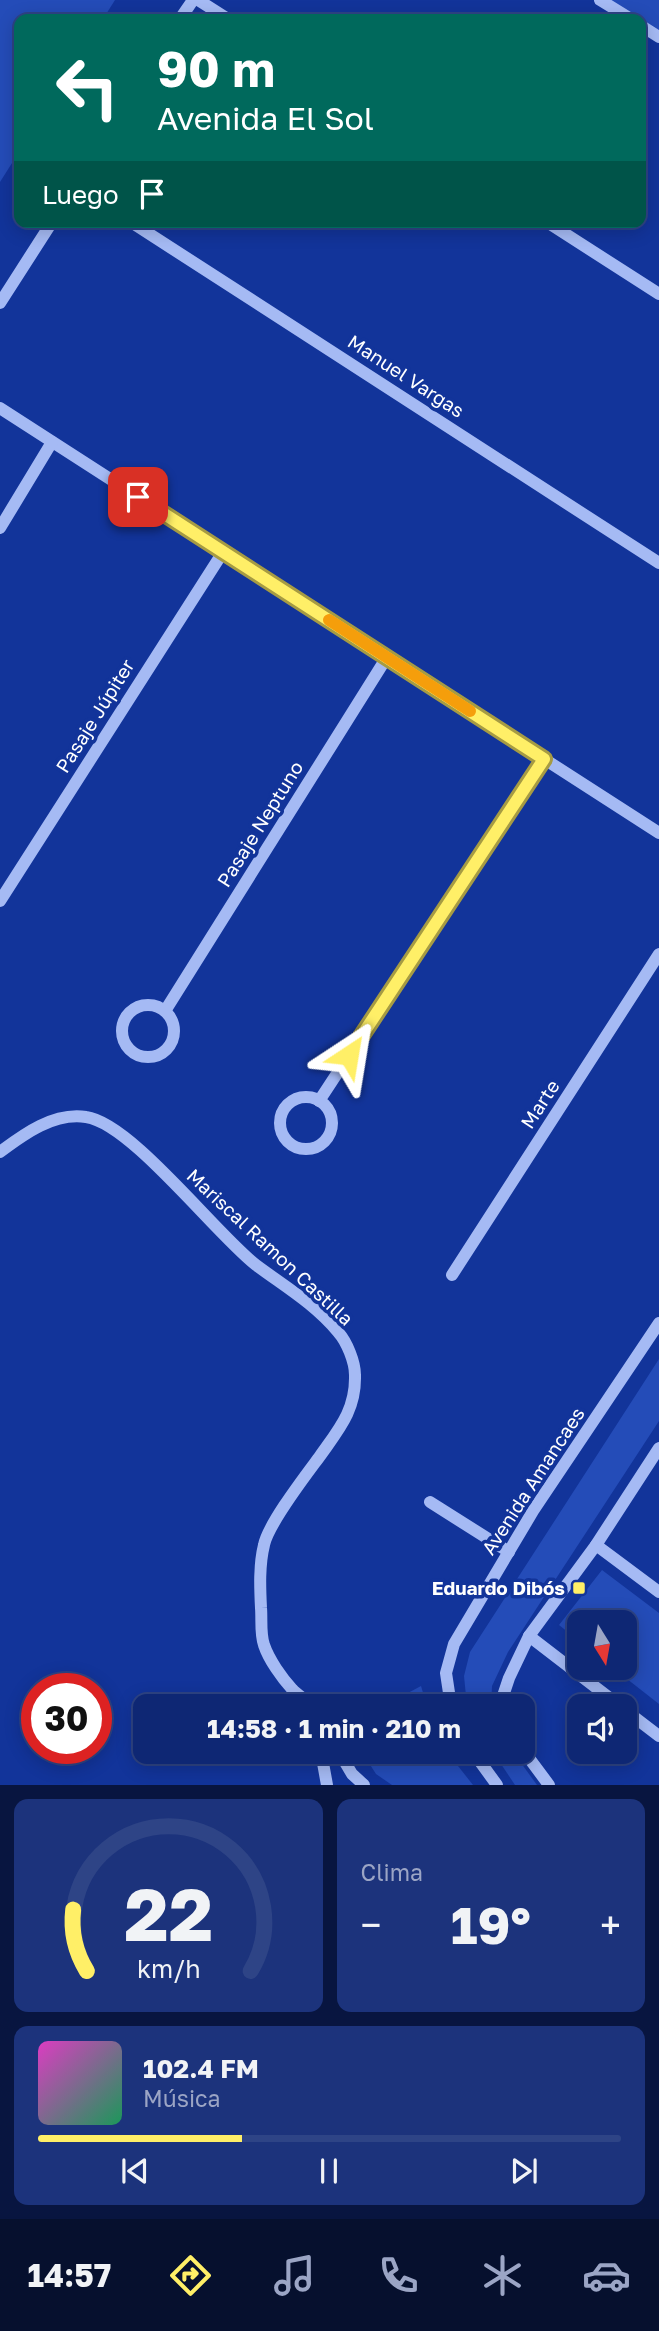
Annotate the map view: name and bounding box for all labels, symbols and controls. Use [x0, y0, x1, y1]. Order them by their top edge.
text: 90 m [157, 39, 275, 98]
icon: left [42, 42, 133, 133]
text: Avenida El Sol [157, 99, 374, 137]
icon: arrive [133, 175, 171, 213]
text: Luego [42, 179, 119, 210]
street label: Manuel Vargas [344, 329, 469, 422]
pin [108, 467, 168, 527]
icon: arrive [119, 478, 157, 516]
street label: Pasaje Júpiter [51, 654, 139, 777]
street label: Pasaje Neptuno [212, 757, 307, 891]
position arrow [312, 1018, 386, 1092]
street label: Marte [515, 1075, 564, 1132]
street label: Mariscal Ramon Castilla [182, 1164, 358, 1330]
street label: Avenida Amancaes [476, 1403, 589, 1559]
place label: Eduardo Dibós [432, 1576, 565, 1599]
marker: Eduardo Dibós [571, 1580, 587, 1596]
north arrow [567, 1610, 637, 1680]
map controls [567, 1610, 637, 1764]
speed limit sign: 30 [21, 1673, 112, 1764]
button: sound [567, 1694, 637, 1764]
text: 14:58 · 1 min · 210 m [207, 1713, 461, 1744]
text: Clima [361, 1858, 423, 1886]
text: 22 [124, 1871, 213, 1958]
text: 19° [451, 1893, 531, 1955]
text: − [361, 1902, 381, 1947]
text: + [600, 1902, 621, 1947]
text: km/h [136, 1953, 200, 1984]
text: 102.4 FM [143, 2053, 259, 2084]
text: Música [143, 2084, 221, 2112]
icon: previous [116, 2152, 154, 2190]
icon: pause [310, 2152, 348, 2190]
icon: next [505, 2152, 543, 2190]
icon: directions [166, 2251, 215, 2300]
icon: music [270, 2251, 319, 2300]
icon: phone [374, 2251, 423, 2300]
icon: climate [478, 2251, 527, 2300]
icon: car [582, 2251, 631, 2300]
text: 14:57 [28, 2256, 111, 2294]

